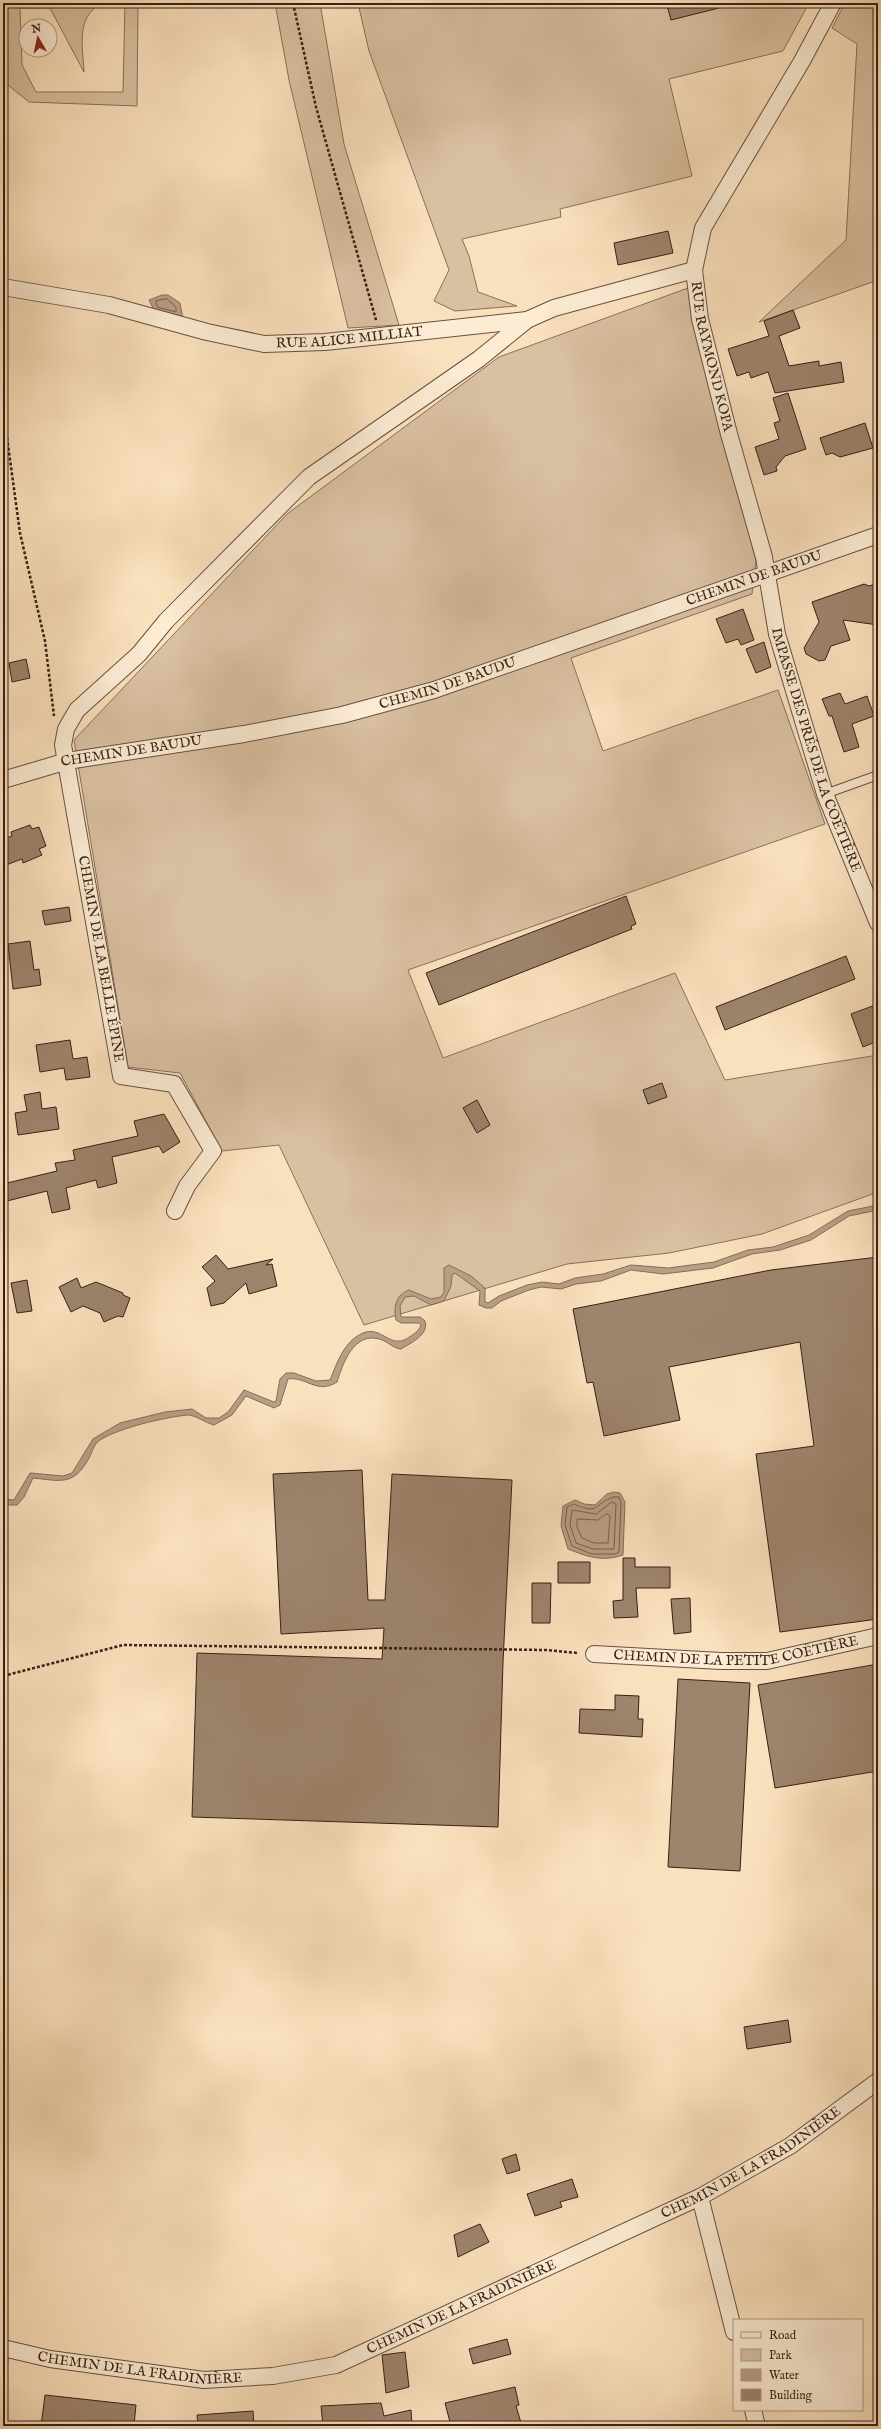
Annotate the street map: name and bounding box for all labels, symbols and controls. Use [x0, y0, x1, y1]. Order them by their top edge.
north arrow [18, 18, 58, 58]
text: N [30, 21, 43, 37]
street label: RUE RAYMOND KOPA [686, 280, 737, 434]
street label: RUE ALICE MILLIAT [276, 322, 424, 353]
street label: CHEMIN DE BAUDU [684, 546, 825, 610]
street label: IMPASSE DES PRÉS DE LA COÉTIÈRE [767, 626, 865, 875]
street label: CHEMIN DE BAUDU [377, 653, 519, 713]
street label: CHEMIN DE BAUDU [58, 731, 204, 771]
street label: CHEMIN DE LA BELLE ÉPINE [74, 854, 129, 1064]
street label: CHEMIN DE LA PETITE COËTIÈRE [613, 1632, 860, 1670]
street label: CHEMIN DE LA FRADINIÈRE [658, 2102, 845, 2223]
street label: CHEMIN DE LA FRADINIÈRE [364, 2255, 559, 2359]
legend [733, 2319, 863, 2411]
text: Road [769, 2328, 797, 2343]
street label: CHEMIN DE LA FRADINIÈRE [36, 2347, 243, 2389]
text: Park [769, 2348, 792, 2363]
text: Water [769, 2368, 800, 2383]
text: Building [769, 2388, 813, 2403]

